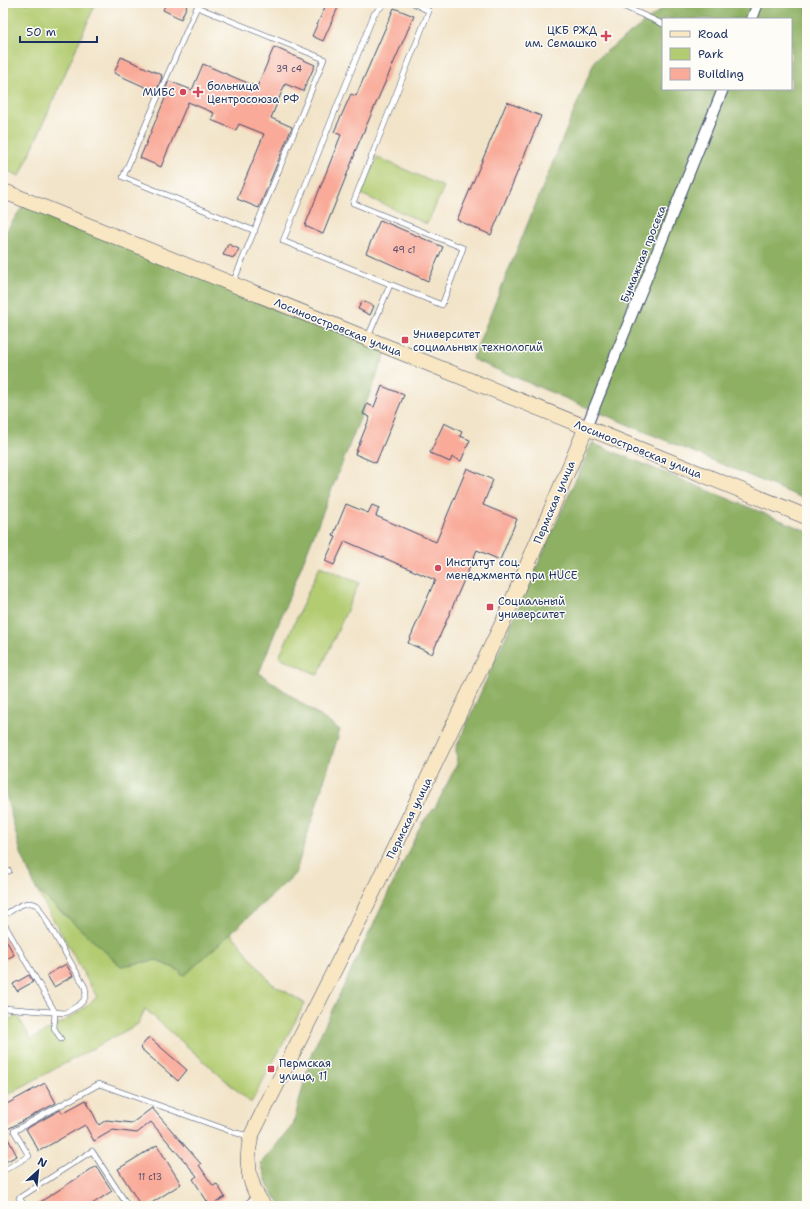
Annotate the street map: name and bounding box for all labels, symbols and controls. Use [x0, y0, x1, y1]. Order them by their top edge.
scale bar [20, 18, 97, 44]
legend [662, 18, 792, 90]
place label: ЦКБ РЖД им. Семашко [525, 23, 598, 51]
text: 50 m [26, 24, 56, 40]
text: Road [698, 26, 729, 42]
marker: ЦКБ РЖД им. Семашко [600, 30, 612, 42]
text: Park [698, 46, 724, 62]
house number: 39 с4 [276, 63, 302, 75]
text: Building [698, 66, 744, 82]
place label: больница Центросоюза РФ [207, 79, 299, 107]
place label: МИБС [143, 85, 175, 100]
marker: больница Центросоюза РФ [192, 86, 204, 98]
marker: МИБС [178, 87, 188, 97]
street label: Бумажная просека [617, 203, 670, 305]
house number: 49 с1 [393, 244, 416, 256]
street label: Лосиноостровская улица [272, 295, 404, 360]
place label: Университет социальных технологий [413, 327, 543, 355]
marker: Университет социальных технологий [400, 335, 410, 345]
street label: Лосиноостровская улица [572, 417, 704, 482]
street label: Пермская улица [530, 458, 579, 546]
place label: Институт соц. менеджмента при HUCE [446, 555, 578, 583]
marker: Институт соц. менеджмента при HUCE [433, 563, 443, 573]
place label: Социальный университет [498, 594, 565, 622]
marker: Социальный университет [485, 602, 495, 612]
street label: Пермская улица [383, 775, 436, 862]
place label: Пермская улица, 11 [279, 1056, 331, 1084]
marker: Пермская улица, 11 [266, 1064, 276, 1074]
north arrow [18, 1151, 58, 1191]
text: N [35, 1154, 50, 1171]
house number: 11 с13 [138, 1171, 162, 1183]

